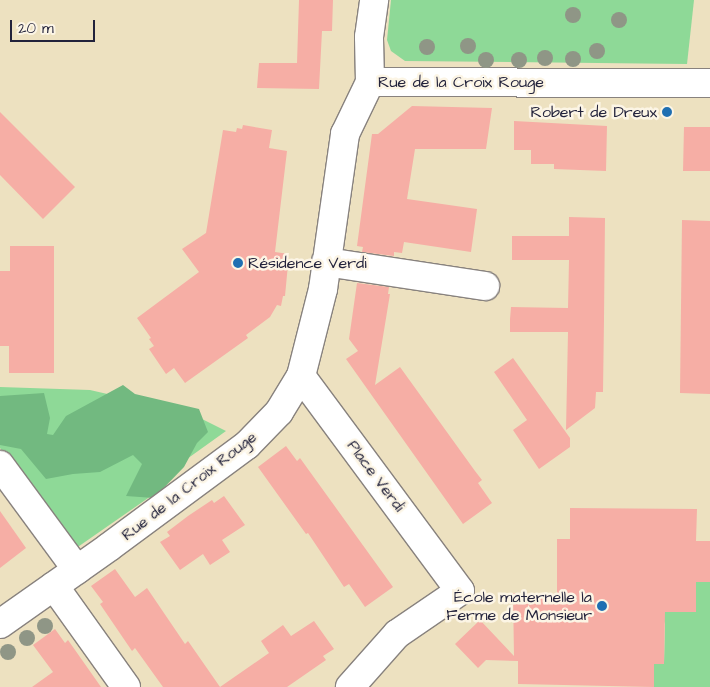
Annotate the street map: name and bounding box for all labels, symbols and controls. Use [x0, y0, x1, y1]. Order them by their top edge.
scale bar [12, 10, 98, 42]
text: 20 m [18, 18, 54, 39]
street label: Rue de la Croix Rouge [378, 72, 544, 92]
place label: Robert de Dreux [530, 102, 657, 122]
marker: Robert de Dreux [661, 106, 673, 118]
place label: Résidence Verdi [248, 253, 367, 273]
marker: Résidence Verdi [232, 257, 244, 269]
street label: Rue de la Croix Rouge [118, 427, 260, 545]
street label: Place Verdi [343, 437, 409, 515]
place label: École maternelle la Ferme de Monsieur [446, 587, 592, 625]
marker: École maternelle la Ferme de Monsieur [596, 600, 608, 612]

